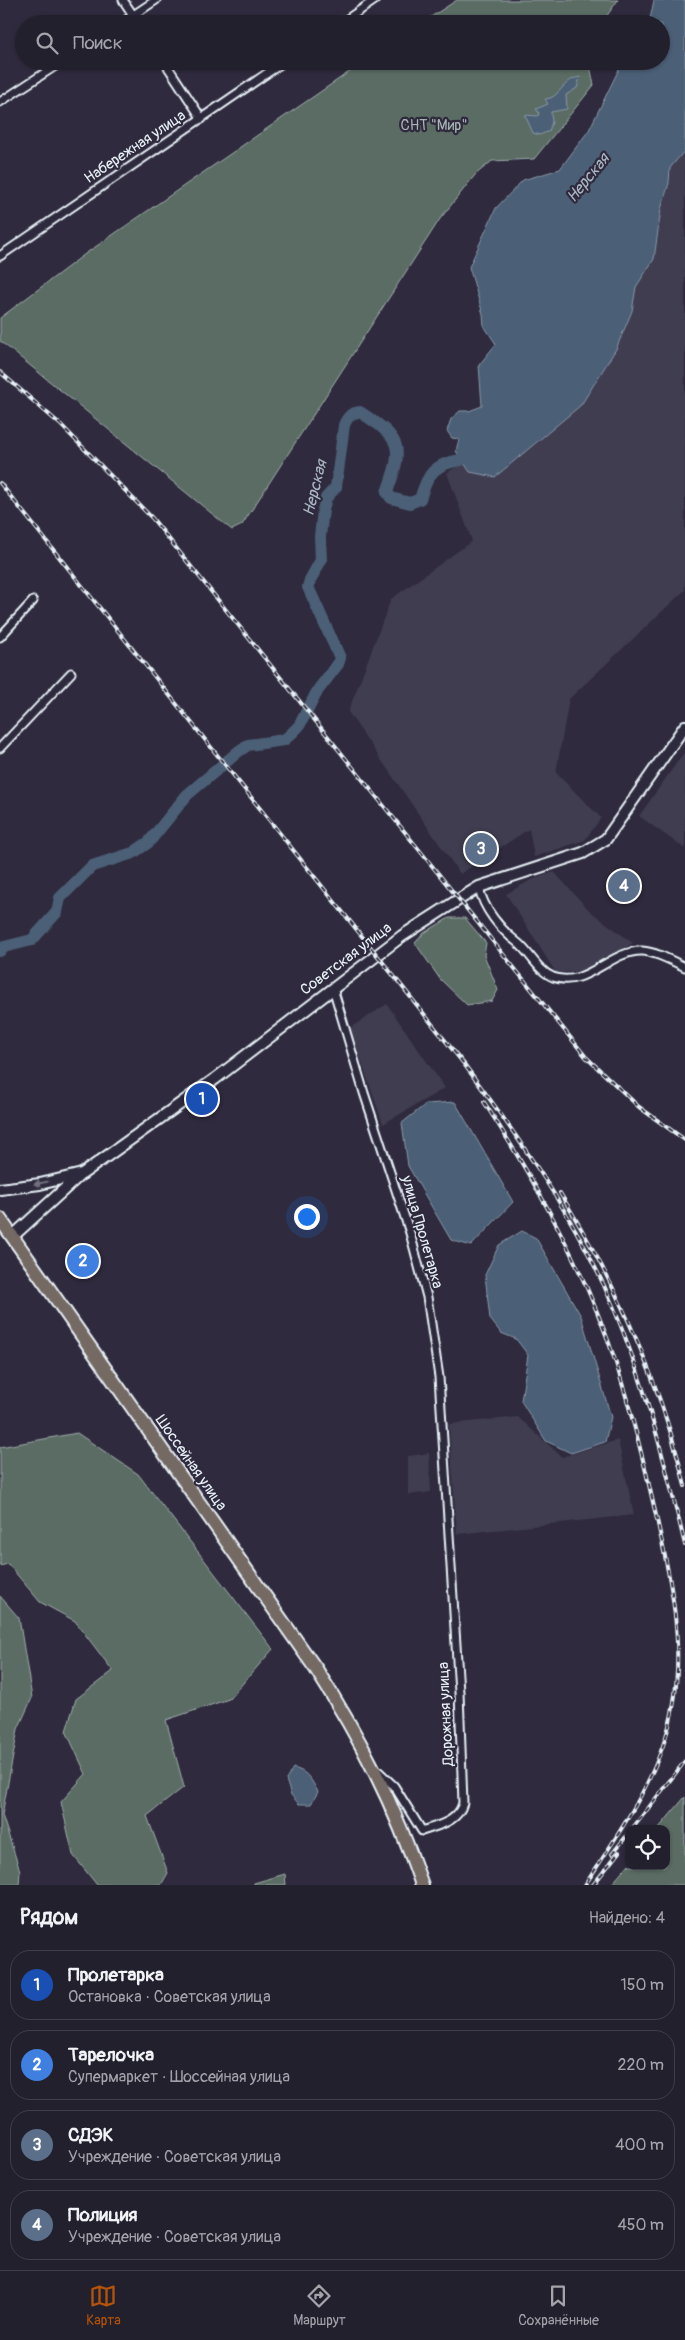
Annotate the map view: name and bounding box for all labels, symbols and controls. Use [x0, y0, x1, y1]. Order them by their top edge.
search box [15, 15, 670, 70]
icon: search [33, 29, 61, 57]
text: Поиск [73, 31, 123, 55]
street label: Набережная улица [81, 106, 189, 188]
park label: СНТ "Мир" [400, 116, 468, 135]
water label: Нерская [562, 148, 615, 206]
water label: Нерская [298, 457, 332, 518]
pin: 3 [465, 830, 497, 868]
pin: 4 [608, 867, 640, 905]
street label: Советская улица [297, 918, 395, 1000]
pin: 1 [186, 1080, 218, 1118]
street label: улица Пролетарка [397, 1173, 447, 1291]
one-way arrow [34, 1179, 49, 1187]
your location [294, 1204, 320, 1230]
pin: 2 [67, 1242, 99, 1280]
street label: Шоссейная улица [151, 1412, 231, 1514]
street label: Дорожная улица [434, 1662, 458, 1767]
map controls [625, 1825, 670, 1870]
button: locate [625, 1825, 670, 1870]
text: Рядом [20, 1904, 78, 1931]
text: Найдено: 4 [589, 1908, 665, 1928]
text: Пролетарка [68, 1963, 164, 1987]
text: 1 [34, 1975, 40, 1995]
text: 150 m [620, 1975, 664, 1995]
text: Остановка · Советская улица [68, 1987, 271, 2007]
text: Тарелочка [68, 2043, 154, 2067]
text: 2 [33, 2055, 41, 2075]
text: 220 m [618, 2055, 664, 2075]
text: Супермаркет · Шоссейная улица [68, 2067, 290, 2087]
text: СДЭК [68, 2123, 113, 2147]
text: 3 [33, 2135, 41, 2155]
text: 400 m [615, 2135, 664, 2155]
text: Учреждение · Советская улица [68, 2147, 281, 2167]
text: Полиция [68, 2203, 137, 2227]
text: 4 [32, 2215, 42, 2235]
text: 450 m [617, 2215, 664, 2235]
text: Учреждение · Советская улица [68, 2227, 281, 2247]
tab: Карта [86, 2282, 121, 2329]
tab: Маршрут [293, 2282, 346, 2329]
tab: Сохранённые [518, 2282, 599, 2329]

